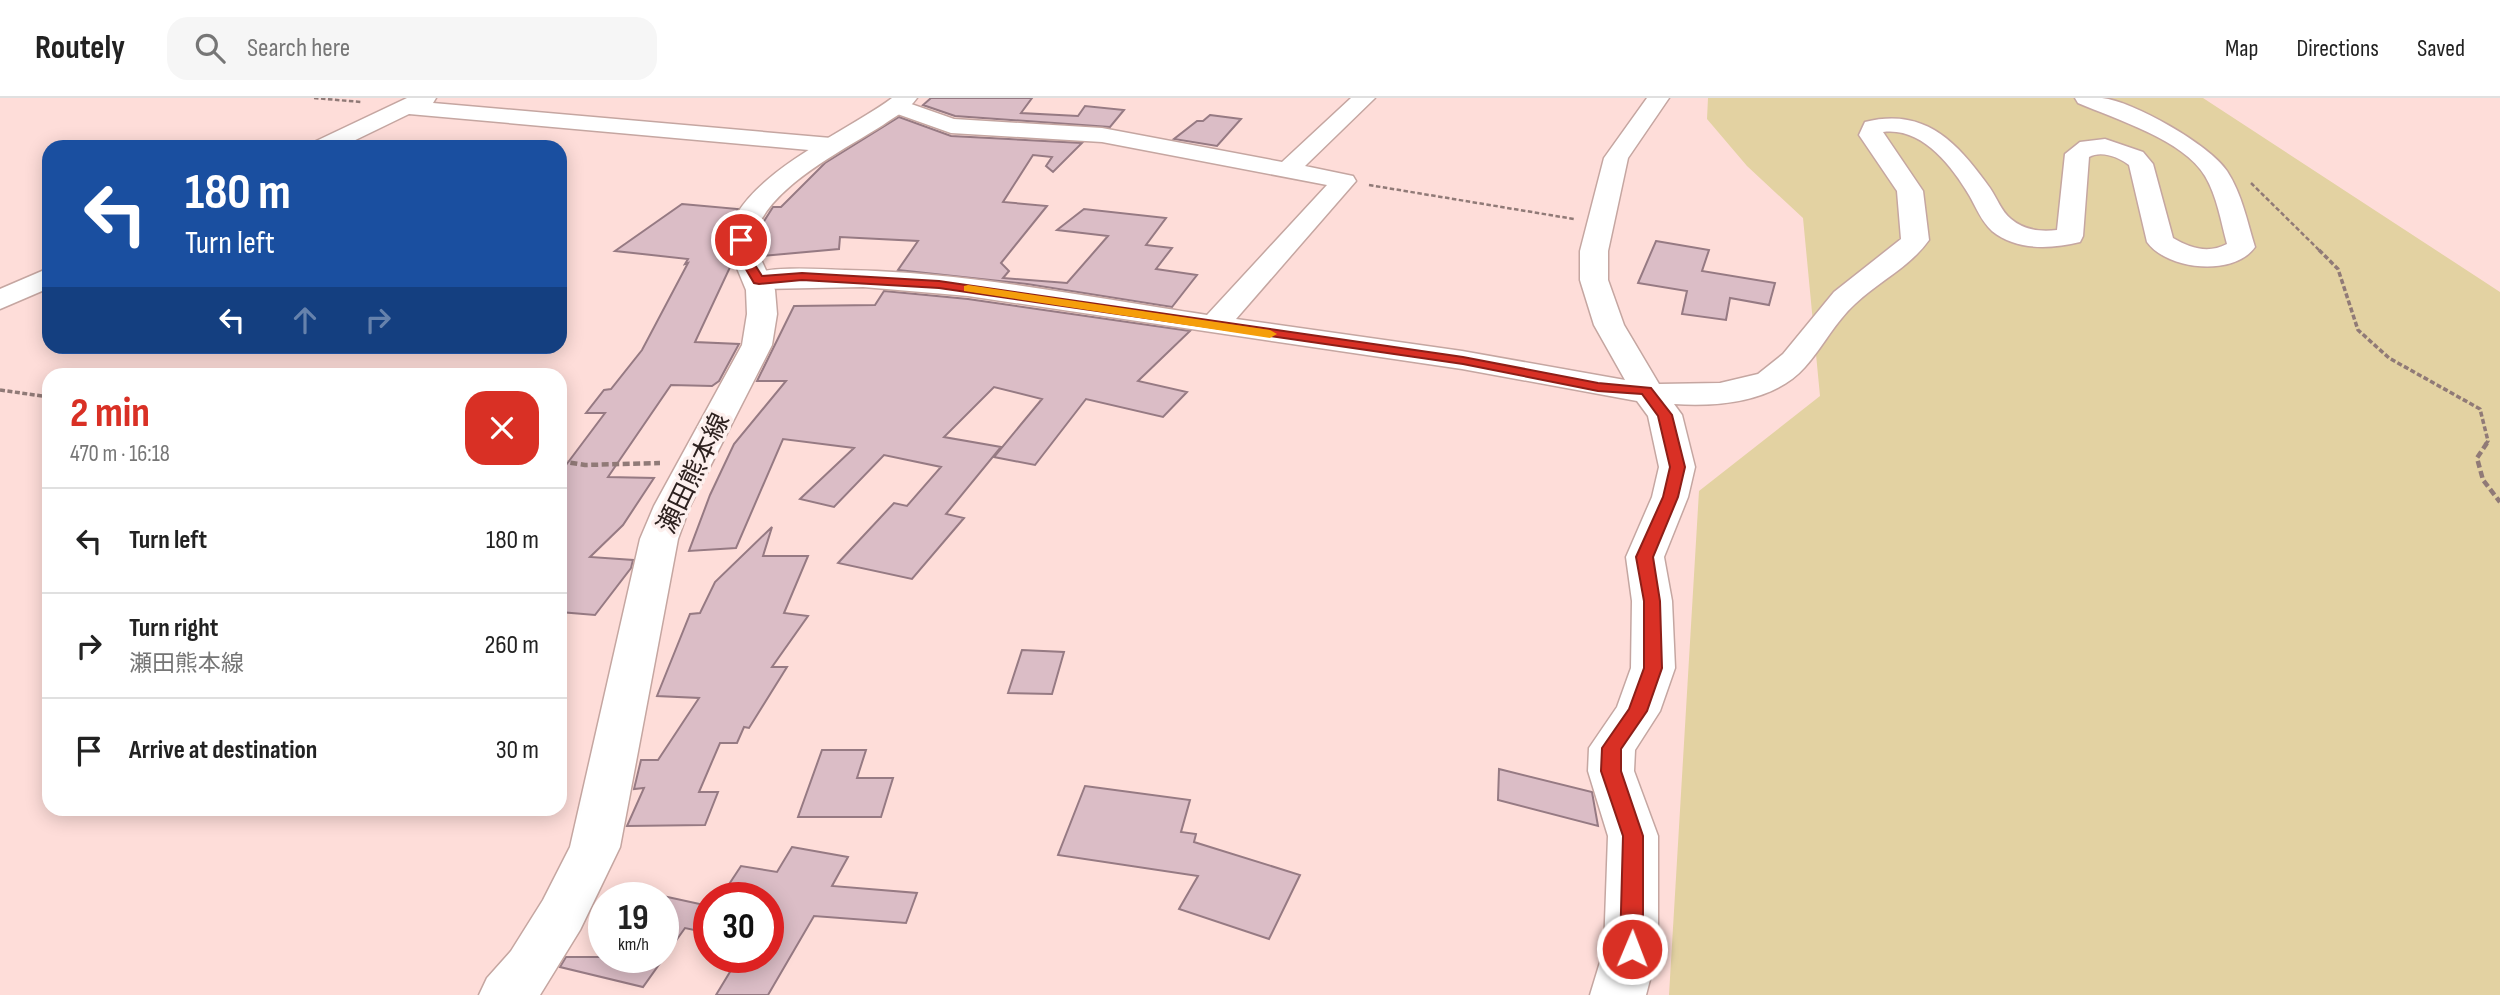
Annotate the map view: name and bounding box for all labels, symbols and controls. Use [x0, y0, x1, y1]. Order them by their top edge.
search box [167, 17, 657, 80]
text: Routely [35, 28, 125, 68]
icon: search [191, 29, 229, 67]
text: Search here [247, 33, 350, 64]
text: Map [2225, 34, 2258, 63]
text: Directions [2296, 34, 2379, 63]
text: Saved [2417, 34, 2465, 63]
text: 180 m [185, 164, 291, 223]
icon: left [70, 168, 161, 259]
pin [711, 210, 771, 270]
icon: arrive [722, 221, 760, 259]
text: Turn left [185, 224, 275, 263]
icon: left [213, 301, 251, 339]
icon: ahead [286, 301, 324, 339]
icon: right [359, 301, 397, 339]
text: 2 min [70, 388, 150, 439]
button: close [465, 391, 539, 465]
street label: 瀬田熊本線 [652, 408, 737, 539]
text: 470 m · 16:18 [70, 440, 170, 468]
icon: left [70, 522, 108, 560]
text: Turn left [129, 525, 207, 556]
text: 180 m [486, 525, 539, 556]
text: Turn right [129, 613, 218, 644]
icon: right [70, 627, 108, 665]
text: 260 m [484, 630, 539, 661]
text: 瀬田熊本線 [129, 650, 244, 678]
icon: arrive [70, 732, 108, 770]
text: Arrive at destination [129, 735, 317, 766]
text: 30 m [496, 735, 539, 766]
speed limit sign: 30 [693, 882, 784, 973]
text: 19 [618, 897, 649, 940]
position arrow [1595, 912, 1669, 986]
text: km/h [618, 934, 649, 955]

